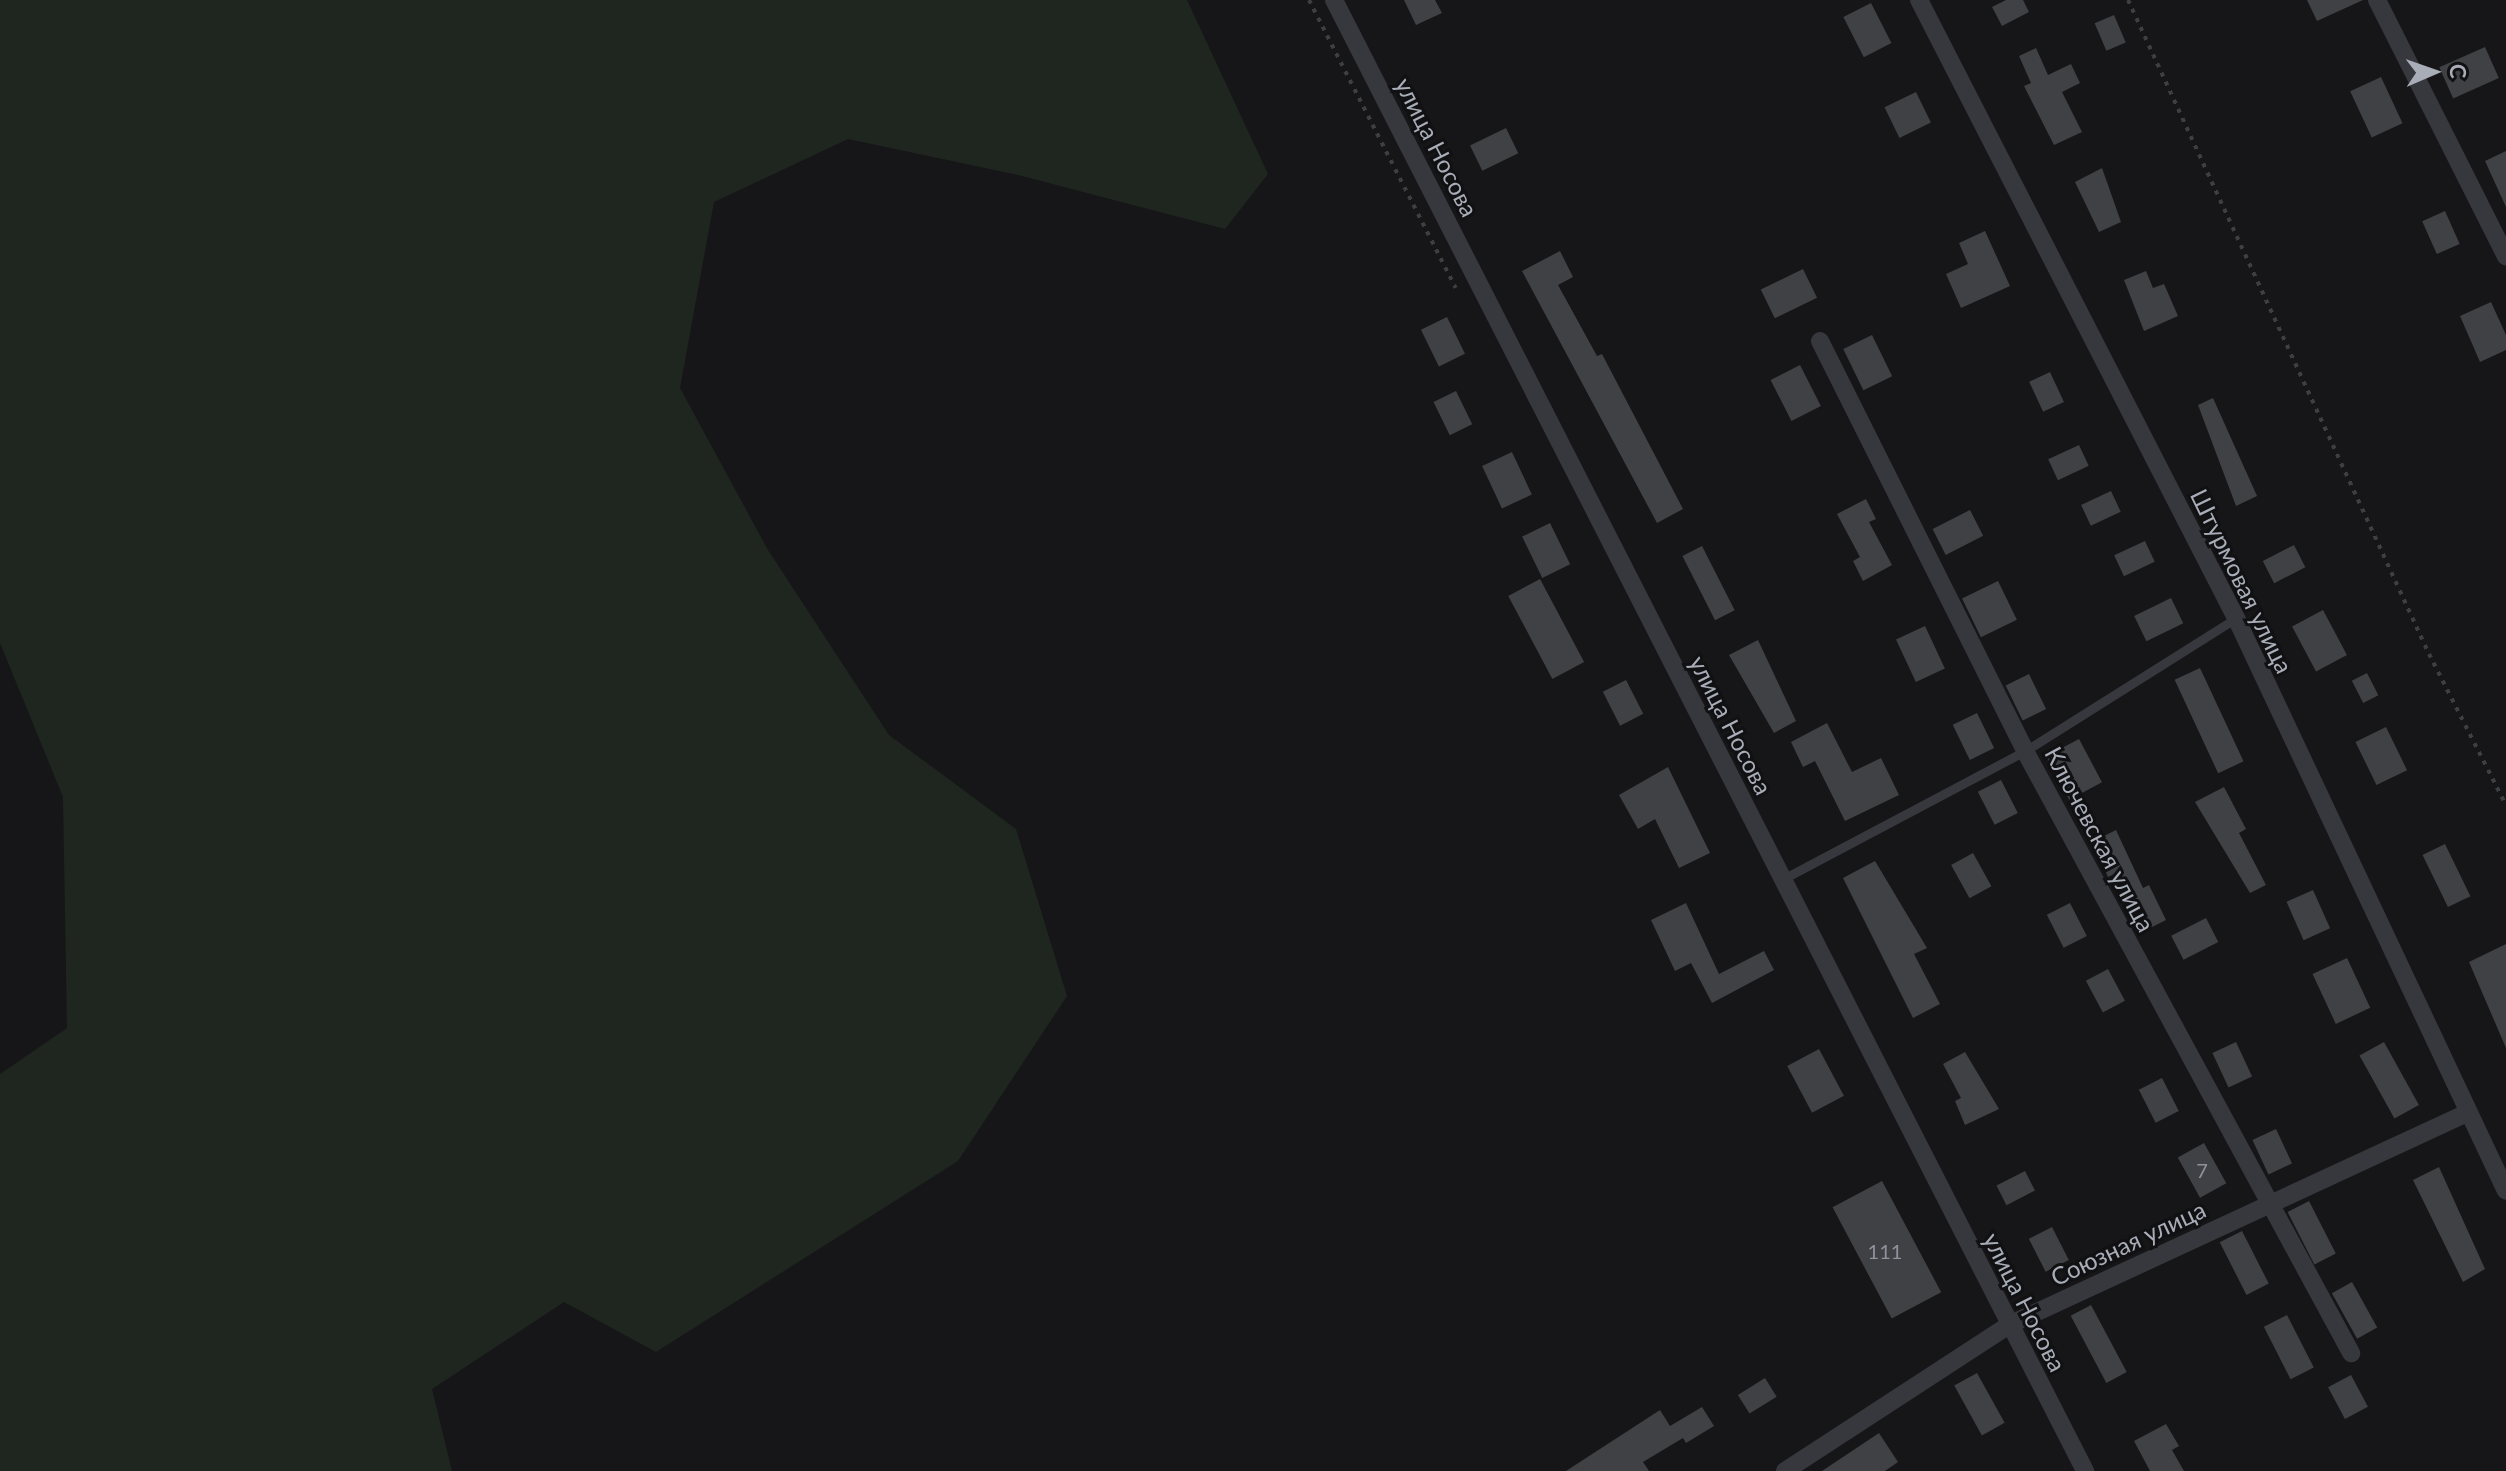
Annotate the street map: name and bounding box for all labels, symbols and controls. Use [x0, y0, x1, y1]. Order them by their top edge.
north arrow [2394, 32, 2474, 112]
text: С [2445, 63, 2472, 79]
street label: улица Носова [1390, 73, 1484, 221]
street label: Штурмовая улица [2185, 484, 2299, 678]
street label: улица Носова [1684, 651, 1778, 799]
street label: Ключевская улица [2039, 742, 2161, 936]
house number: 7 [2196, 1158, 2208, 1182]
street label: Союзная улица [2046, 1195, 2210, 1291]
street label: улица Носова [1978, 1228, 2072, 1376]
house number: 111 [1868, 1239, 1902, 1263]

